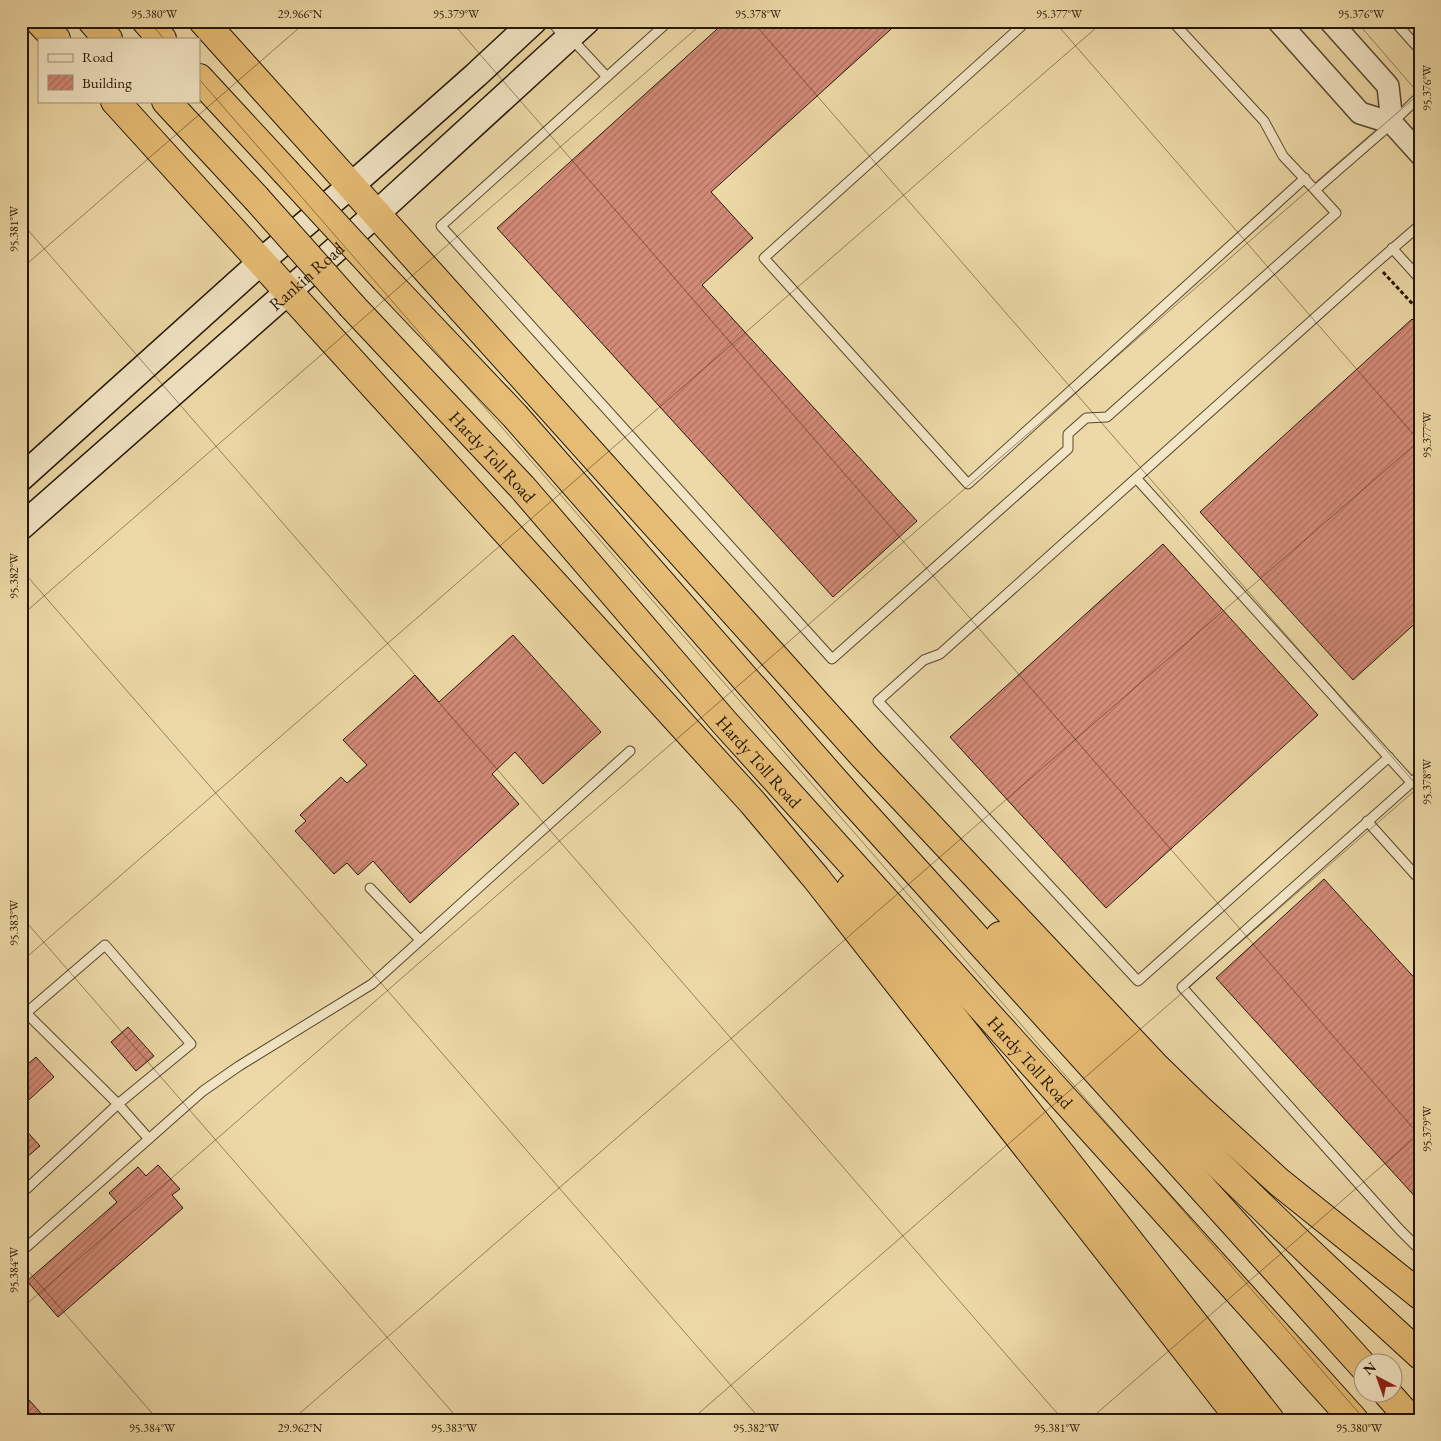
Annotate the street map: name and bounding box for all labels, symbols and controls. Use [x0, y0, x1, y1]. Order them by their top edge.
text: 95.380°W [131, 6, 178, 22]
text: 29.966°N [278, 6, 323, 22]
text: 95.379°W [433, 6, 480, 22]
text: 95.378°W [735, 6, 782, 22]
text: 95.377°W [1036, 6, 1083, 22]
text: 95.376°W [1338, 6, 1385, 22]
legend [38, 38, 200, 102]
text: Road [82, 47, 114, 66]
text: 95.376°W [1419, 64, 1435, 111]
text: Building [82, 73, 132, 92]
text: 95.381°W [6, 205, 22, 252]
street label: Rankin Road [263, 236, 349, 315]
street label: Hardy Toll Road [445, 406, 542, 508]
text: 95.377°W [1419, 411, 1435, 458]
text: 95.382°W [6, 552, 22, 599]
street label: Hardy Toll Road [712, 710, 808, 813]
text: 95.378°W [1419, 758, 1435, 805]
text: 95.383°W [6, 899, 22, 946]
street label: Hardy Toll Road [983, 1011, 1079, 1114]
text: 95.379°W [1419, 1105, 1435, 1152]
text: 95.384°W [6, 1246, 22, 1293]
north arrow [1354, 1354, 1404, 1404]
text: N [1359, 1357, 1380, 1379]
text: 95.384°W [129, 1420, 176, 1436]
text: 29.962°N [278, 1420, 323, 1436]
text: 95.383°W [431, 1420, 478, 1436]
text: 95.382°W [733, 1420, 780, 1436]
text: 95.381°W [1034, 1420, 1081, 1436]
text: 95.380°W [1336, 1420, 1383, 1436]

